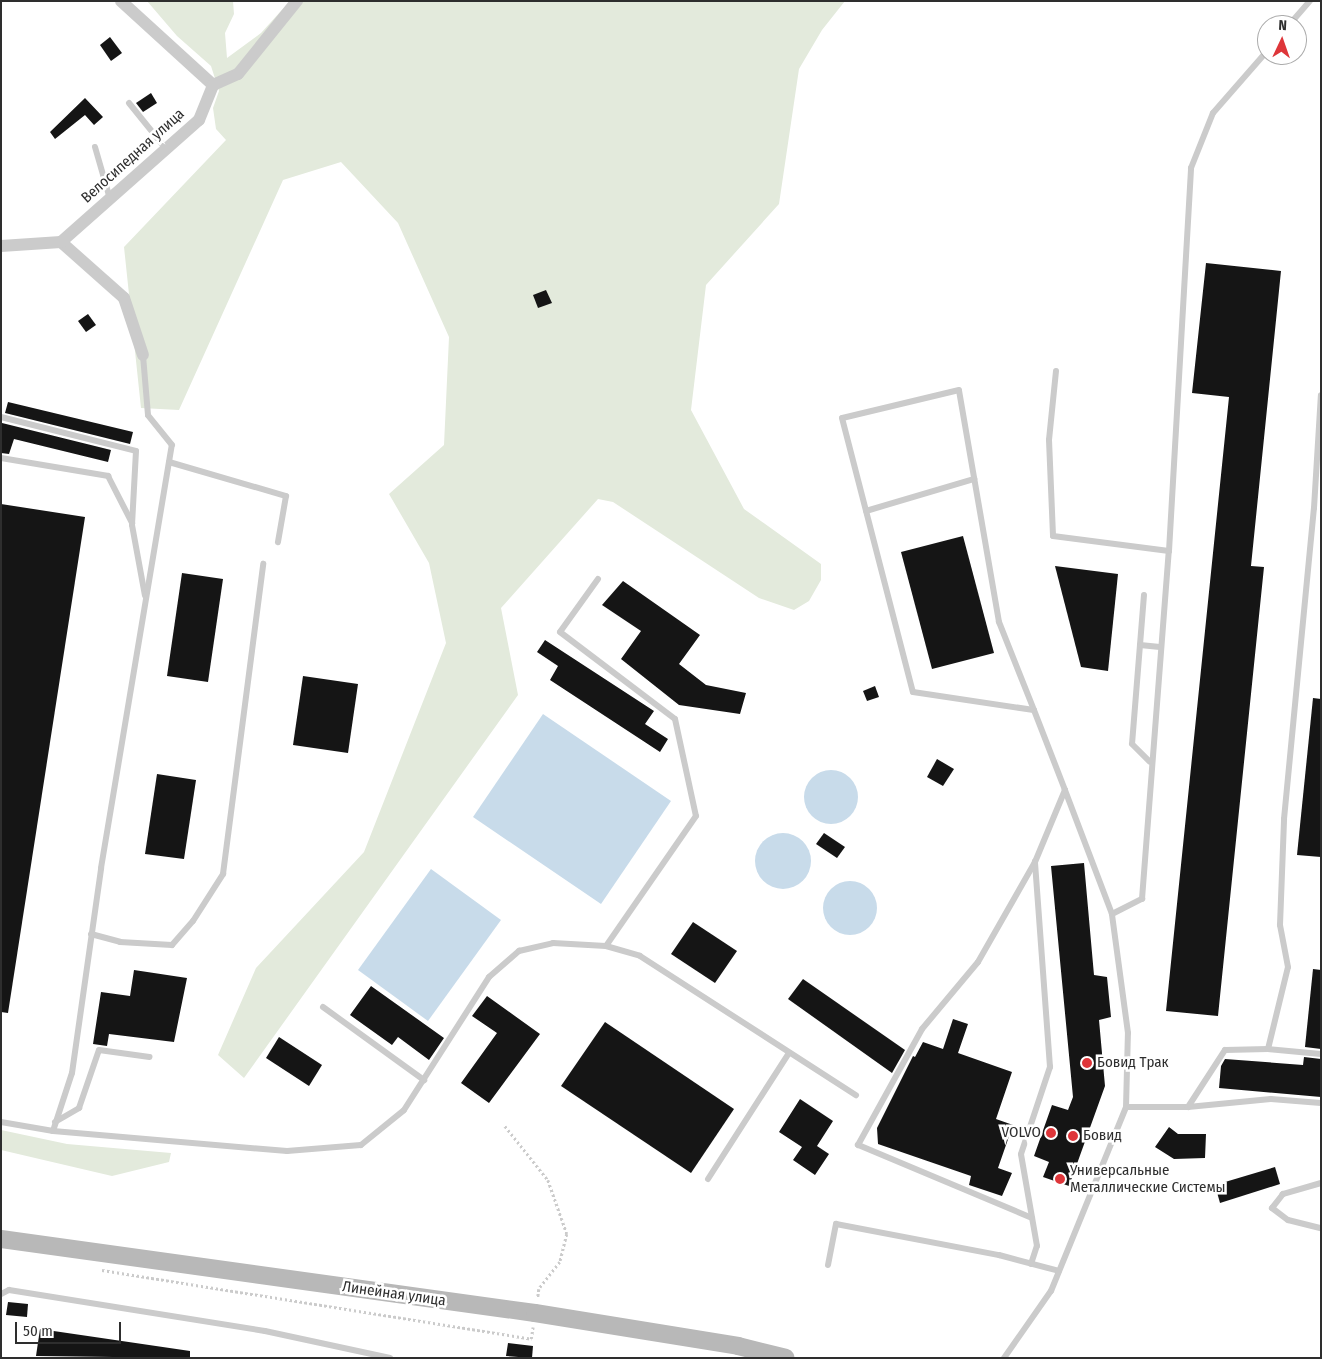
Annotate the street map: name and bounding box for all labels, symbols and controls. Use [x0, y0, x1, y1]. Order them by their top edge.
north arrow [1257, 15, 1307, 65]
text: N [1278, 17, 1287, 34]
street label: Велосипедная улица [78, 105, 188, 207]
place label: Бовид Трак [1097, 1054, 1169, 1072]
marker: Бовид Трак [1081, 1057, 1093, 1069]
place label: VOLVO [1001, 1124, 1041, 1142]
marker: VOLVO [1045, 1127, 1057, 1139]
place label: Бовид [1083, 1127, 1122, 1145]
marker: Бовид [1067, 1130, 1079, 1142]
place label: Универсальные Металлические Системы [1070, 1161, 1225, 1196]
marker: Универсальные Металлические Системы [1054, 1173, 1066, 1185]
street label: Линейная улица [341, 1278, 447, 1310]
scale bar [18, 1312, 124, 1344]
text: 50 m [23, 1322, 53, 1340]

